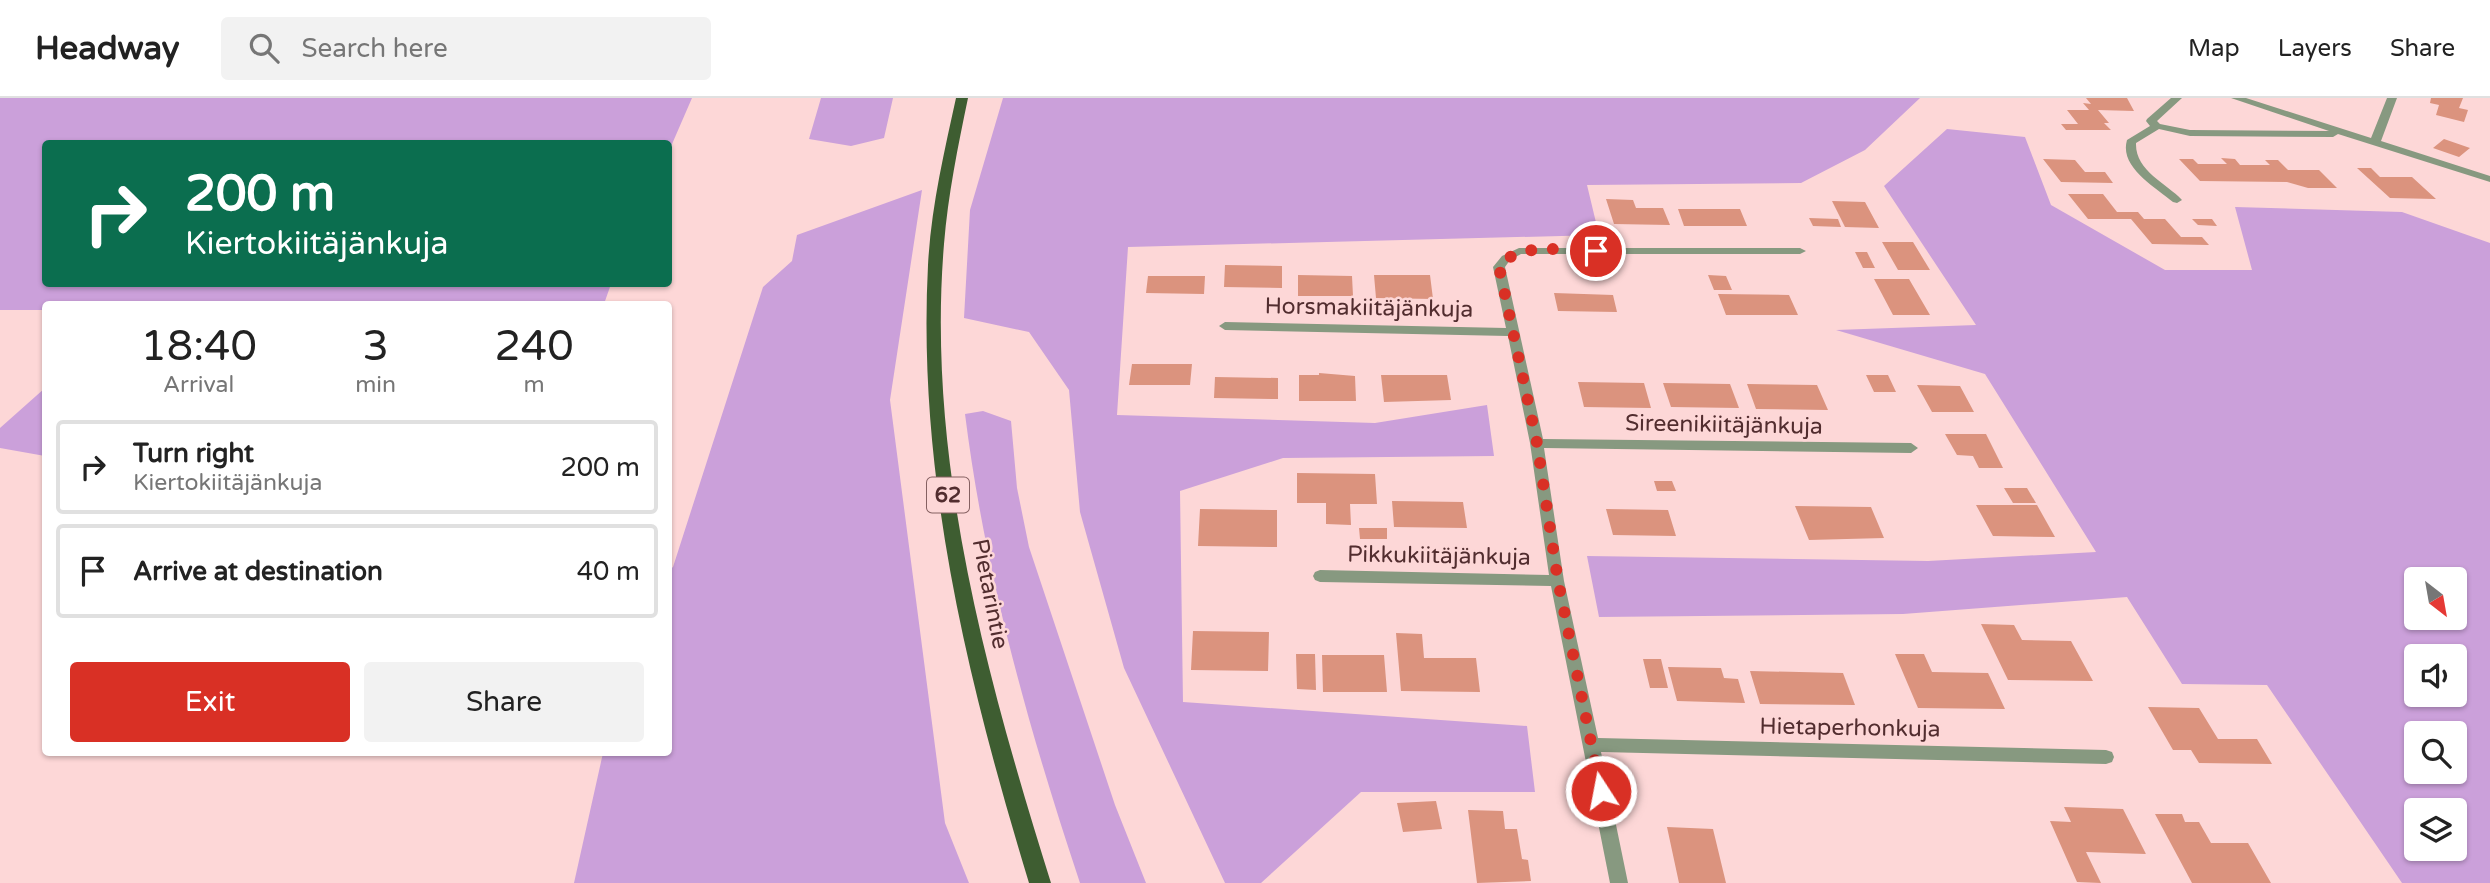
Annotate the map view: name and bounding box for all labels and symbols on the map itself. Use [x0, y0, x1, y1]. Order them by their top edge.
pin [1566, 221, 1626, 281]
street label: Horsmakiitäjänkuja [1264, 292, 1474, 324]
street label: Sireenikiitäjänkuja [1625, 409, 1823, 441]
road number: 62 [927, 478, 969, 512]
street label: Pietarintie [966, 537, 1014, 651]
street label: Pikkukiitäjänkuja [1347, 540, 1531, 572]
north arrow [2404, 567, 2468, 630]
street label: Hietaperhonkuja [1759, 712, 1941, 744]
position arrow [1564, 754, 1638, 828]

